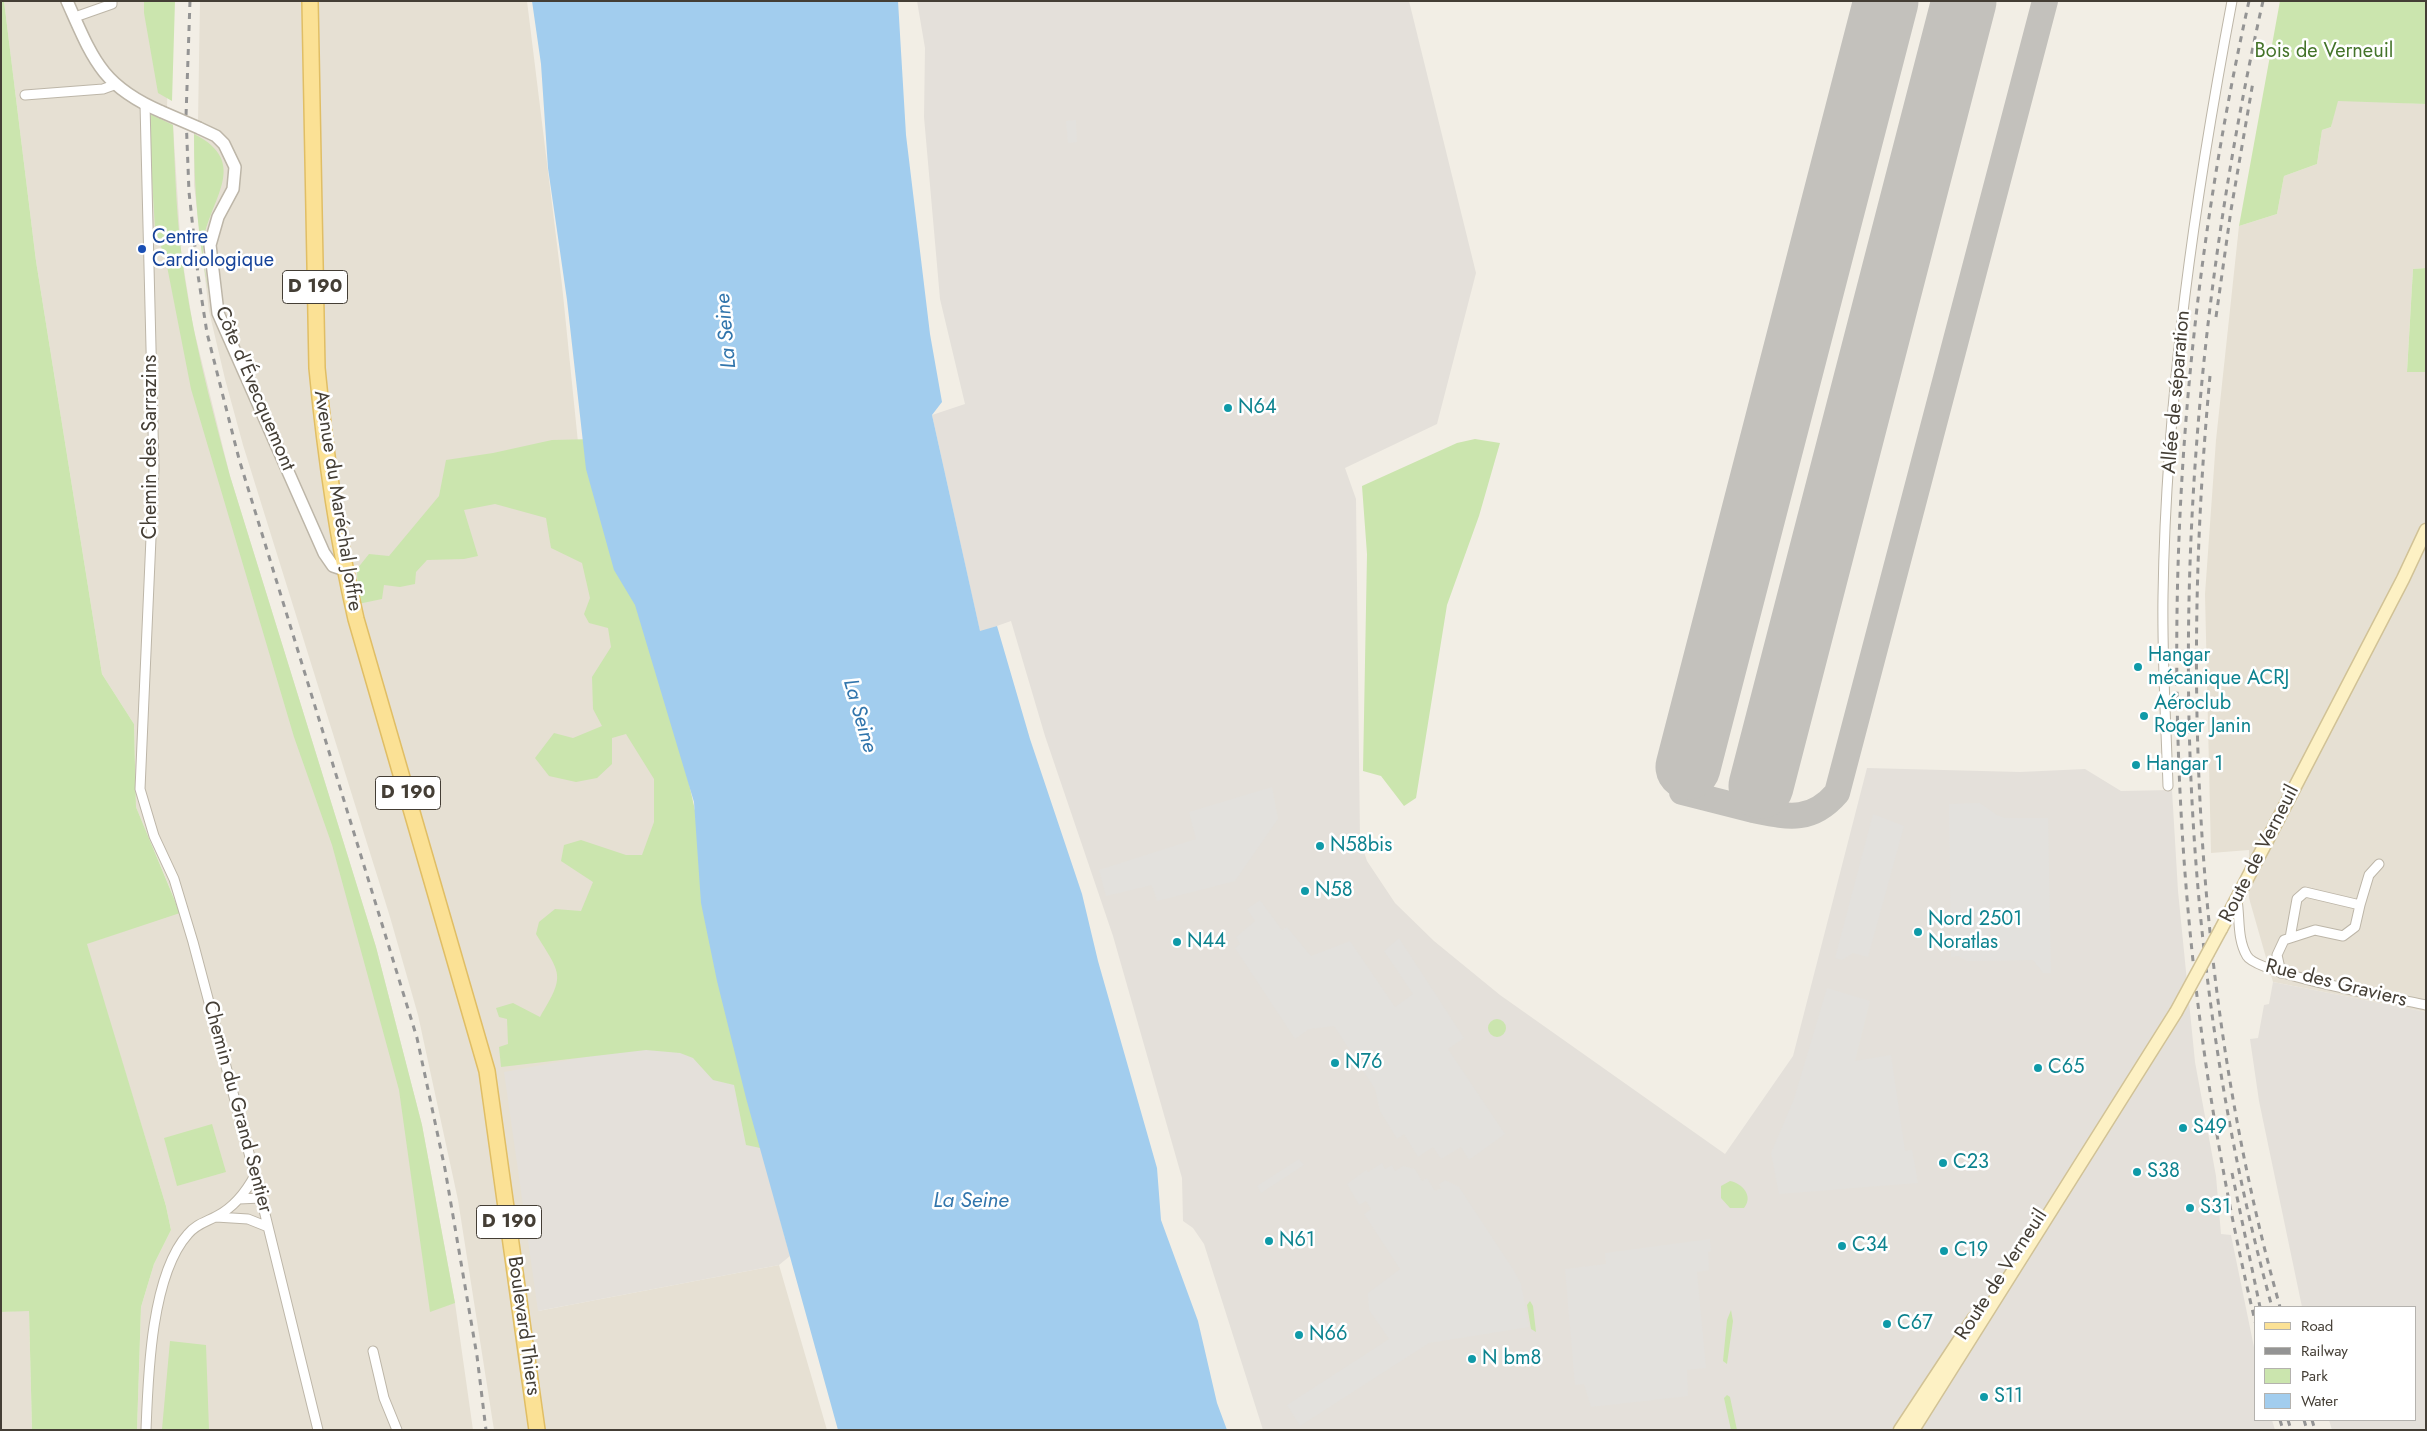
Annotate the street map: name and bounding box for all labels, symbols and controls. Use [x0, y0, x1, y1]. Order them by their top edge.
park label: Bois de Verneuil [2255, 40, 2393, 64]
place label: Centre Cardiologique [152, 226, 274, 273]
marker: Centre Cardiologique [136, 243, 148, 255]
road number: D 190 [282, 270, 348, 304]
water label: La Seine [711, 292, 743, 370]
street label: Côte d'Évecquemont [209, 303, 299, 475]
street label: Allée de séparation [2158, 309, 2196, 475]
street label: Chemin des Sarrazins [139, 355, 163, 539]
street label: Avenue du Maréchal Joffre [308, 389, 366, 613]
place label: N64 [1238, 396, 1277, 420]
marker: N64 [1222, 402, 1234, 414]
place label: Hangar mécanique ACRJ [2148, 644, 2289, 691]
marker: Hangar mécanique ACRJ [2132, 661, 2144, 673]
water label: La Seine [837, 676, 881, 756]
place label: Aéroclub Roger Janin [2154, 692, 2251, 739]
marker: Aéroclub Roger Janin [2138, 710, 2150, 722]
place label: Hangar 1 [2146, 753, 2223, 777]
marker: Hangar 1 [2130, 759, 2142, 771]
road number: D 190 [376, 776, 440, 810]
street label: Route de Verneuil [2215, 781, 2305, 927]
place label: N58bis [1330, 834, 1392, 858]
marker: N58bis [1314, 840, 1326, 852]
place label: N58 [1315, 879, 1353, 903]
marker: N58 [1299, 885, 1311, 897]
place label: Nord 2501 Noratlas [1928, 908, 2022, 955]
marker: Nord 2501 Noratlas [1912, 926, 1924, 938]
place label: N44 [1187, 930, 1226, 954]
marker: N44 [1171, 936, 1183, 948]
street label: Rue des Graviers [2263, 955, 2409, 1013]
street label: Chemin du Grand Sentier [197, 998, 277, 1216]
place label: N76 [1345, 1051, 1383, 1075]
place label: C65 [2048, 1056, 2084, 1080]
marker: N76 [1329, 1057, 1341, 1069]
marker: C65 [2032, 1062, 2044, 1074]
place label: S49 [2193, 1116, 2227, 1140]
marker: S49 [2177, 1122, 2189, 1134]
place label: C23 [1953, 1151, 1989, 1175]
marker: C23 [1937, 1157, 1949, 1169]
place label: S38 [2147, 1160, 2180, 1184]
marker: S38 [2131, 1166, 2143, 1178]
water label: La Seine [933, 1189, 1009, 1215]
place label: S31 [2200, 1196, 2231, 1220]
marker: S31 [2184, 1202, 2196, 1214]
street label: Route de Verneuil [1951, 1205, 2053, 1345]
road number: D 190 [476, 1206, 542, 1238]
place label: N61 [1279, 1229, 1315, 1253]
place label: C34 [1852, 1234, 1888, 1258]
marker: N61 [1263, 1235, 1275, 1247]
place label: C19 [1954, 1239, 1988, 1263]
marker: C34 [1836, 1240, 1848, 1252]
marker: C19 [1938, 1245, 1950, 1257]
street label: Boulevard Thiers [501, 1255, 545, 1397]
legend [2254, 1306, 2417, 1421]
place label: C67 [1897, 1312, 1933, 1336]
text: Road [2301, 1315, 2333, 1337]
marker: C67 [1881, 1318, 1893, 1330]
place label: N66 [1309, 1323, 1348, 1347]
marker: N66 [1293, 1329, 1305, 1341]
text: Railway [2301, 1340, 2348, 1362]
place label: N bm8 [1482, 1347, 1541, 1371]
marker: N bm8 [1466, 1353, 1478, 1365]
text: Park [2301, 1365, 2328, 1387]
place label: S11 [1994, 1385, 2023, 1409]
text: Water [2301, 1390, 2338, 1412]
marker: S11 [1978, 1391, 1990, 1403]

